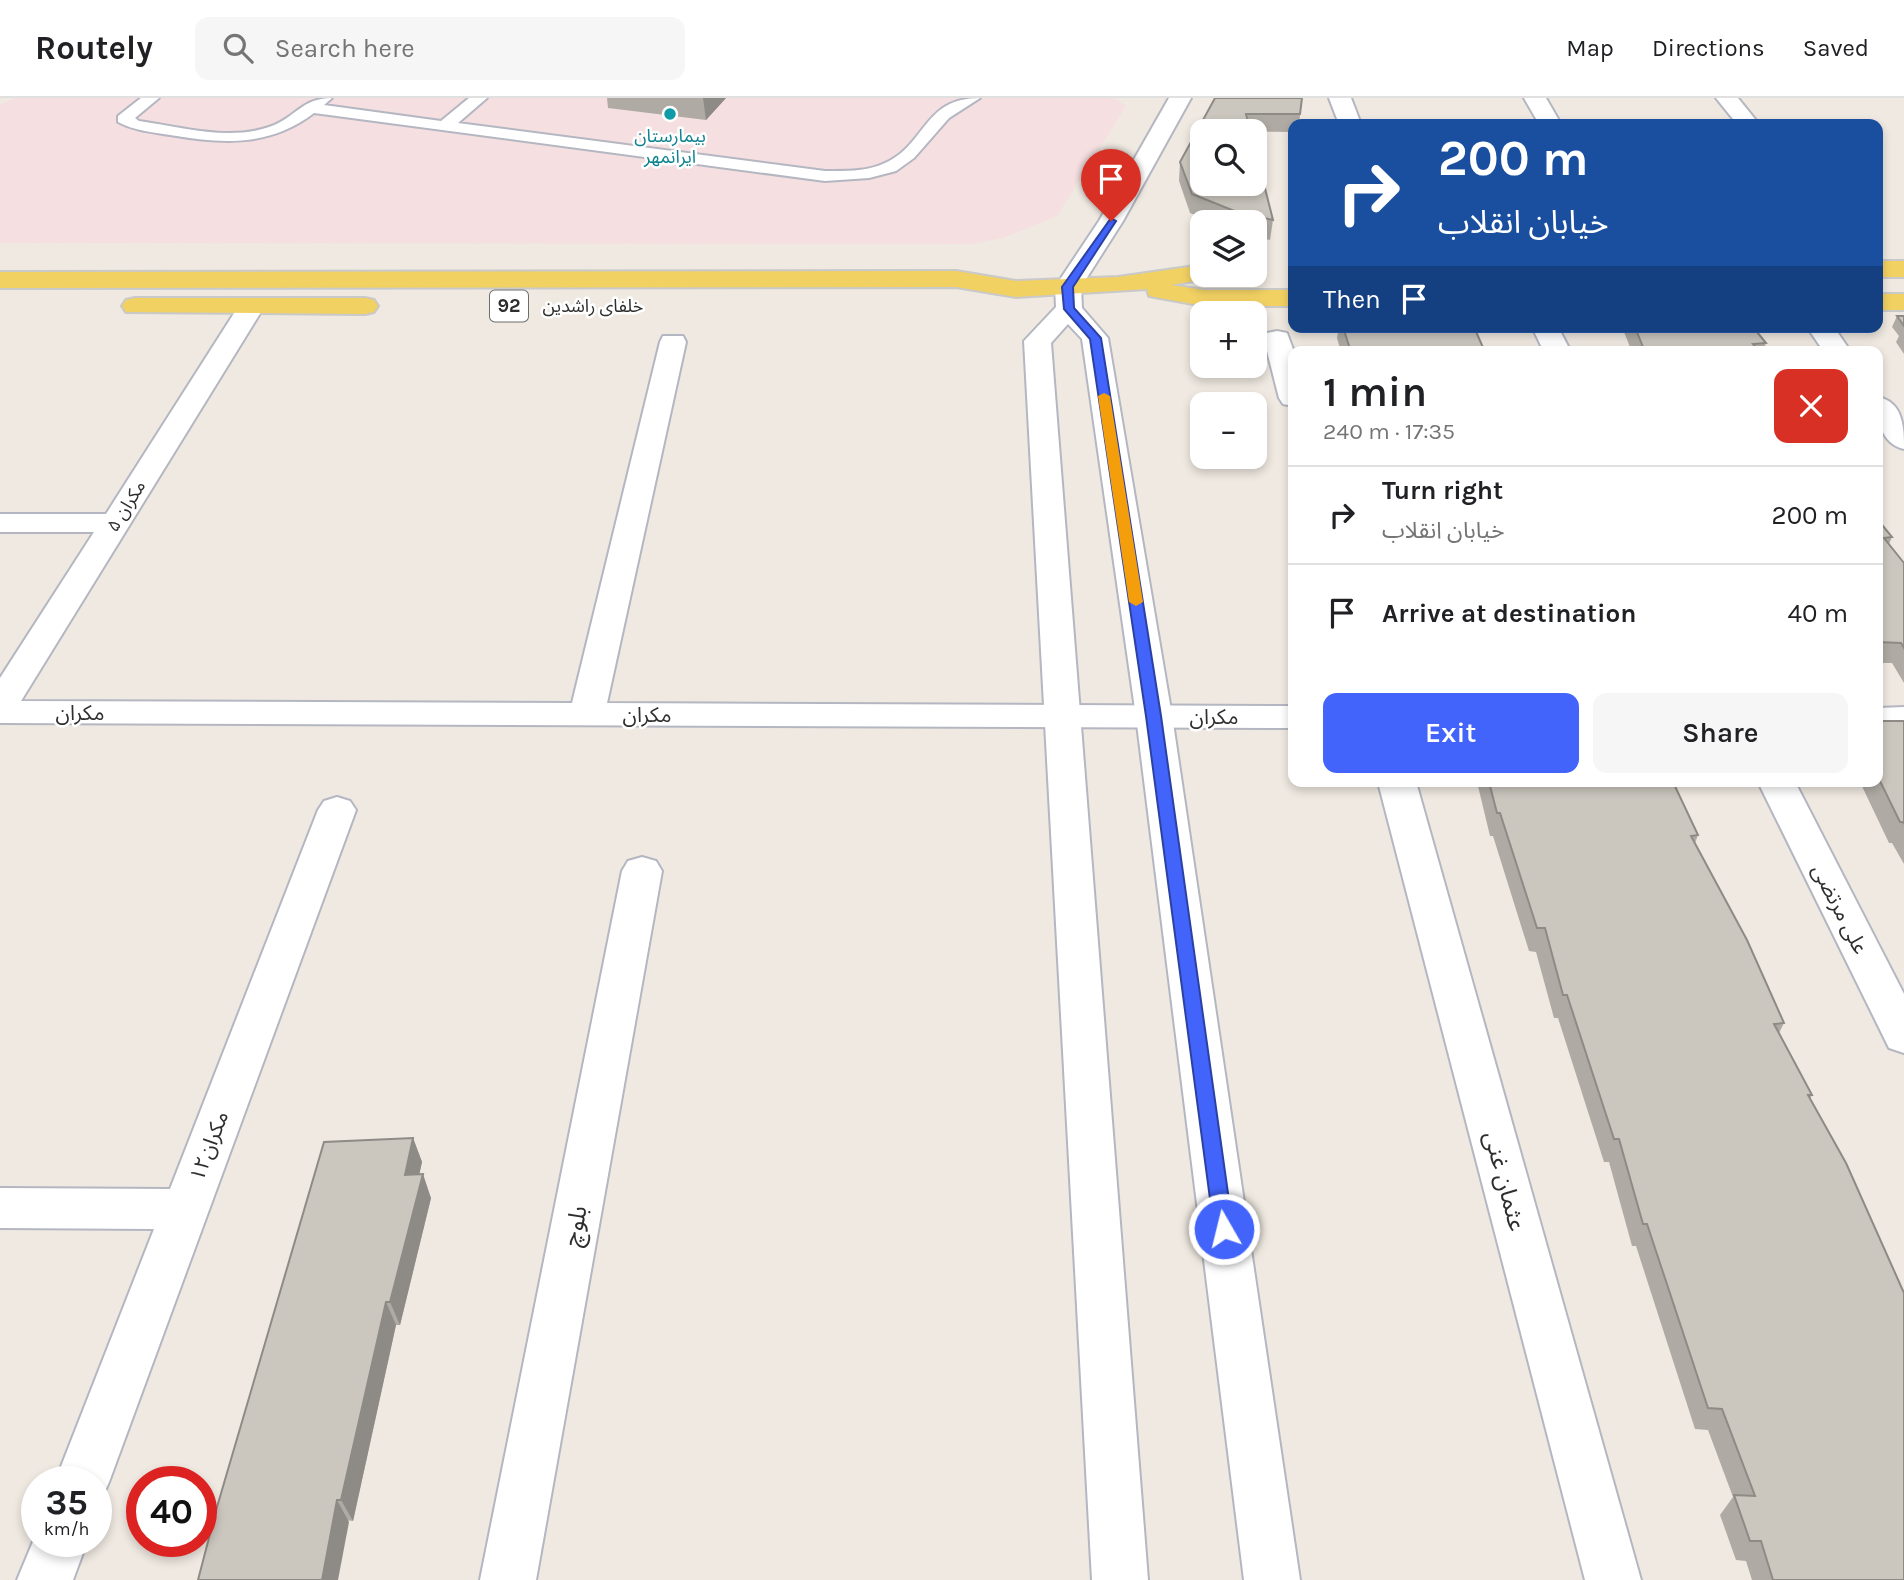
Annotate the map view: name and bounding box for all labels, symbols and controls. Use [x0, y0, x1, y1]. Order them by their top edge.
search box [195, 17, 685, 80]
text: Routely [35, 29, 153, 67]
icon: search [219, 29, 257, 67]
text: Search here [275, 33, 415, 64]
text: Map [1566, 34, 1614, 62]
text: Directions [1652, 34, 1765, 62]
text: Saved [1803, 34, 1869, 62]
marker: بیمارستان ایرانمهر [662, 106, 678, 122]
map controls [1190, 119, 1267, 469]
button: search [1190, 119, 1267, 196]
place label: بیمارستان ایرانمهر [634, 125, 706, 168]
text: 200 m [1438, 130, 1589, 187]
icon: right [1323, 147, 1414, 238]
pin [1081, 149, 1141, 221]
icon: arrive [1092, 160, 1130, 198]
text: خیابان انقلاب [1438, 204, 1609, 241]
button: layers [1190, 210, 1267, 287]
icon: arrive [1395, 280, 1433, 318]
text: Then [1323, 284, 1381, 315]
road number: 92 [490, 290, 528, 322]
street label: خلفای راشدین [543, 295, 643, 317]
button: + [1190, 301, 1267, 378]
text: 1 min [1323, 367, 1427, 417]
button: close [1774, 369, 1848, 443]
button: − [1190, 392, 1267, 469]
text: 240 m · 17:35 [1323, 418, 1455, 445]
text: Turn right [1382, 475, 1503, 506]
street label: مکران ۵ [102, 476, 150, 536]
icon: right [1323, 496, 1361, 534]
text: 200 m [1772, 500, 1848, 531]
text: خیابان انقلاب [1382, 517, 1505, 544]
icon: arrive [1323, 594, 1361, 632]
text: Arrive at destination [1382, 598, 1636, 629]
text: 40 m [1788, 598, 1848, 629]
button: Exit [1323, 693, 1579, 773]
button: Share [1593, 693, 1848, 773]
street label: مکران [56, 701, 104, 725]
street label: مکران [623, 703, 671, 727]
street label: مکران [1190, 705, 1238, 729]
street label: علی مرتضی [1807, 860, 1873, 958]
street label: مکران۱۲ [185, 1108, 233, 1184]
street label: عثمان غنی [1478, 1128, 1532, 1234]
position arrow [1187, 1192, 1261, 1266]
street label: بلوچ [557, 1203, 596, 1249]
speed limit sign: 40 [126, 1466, 217, 1557]
text: 35 [45, 1482, 88, 1523]
text: km/h [44, 1518, 89, 1540]

